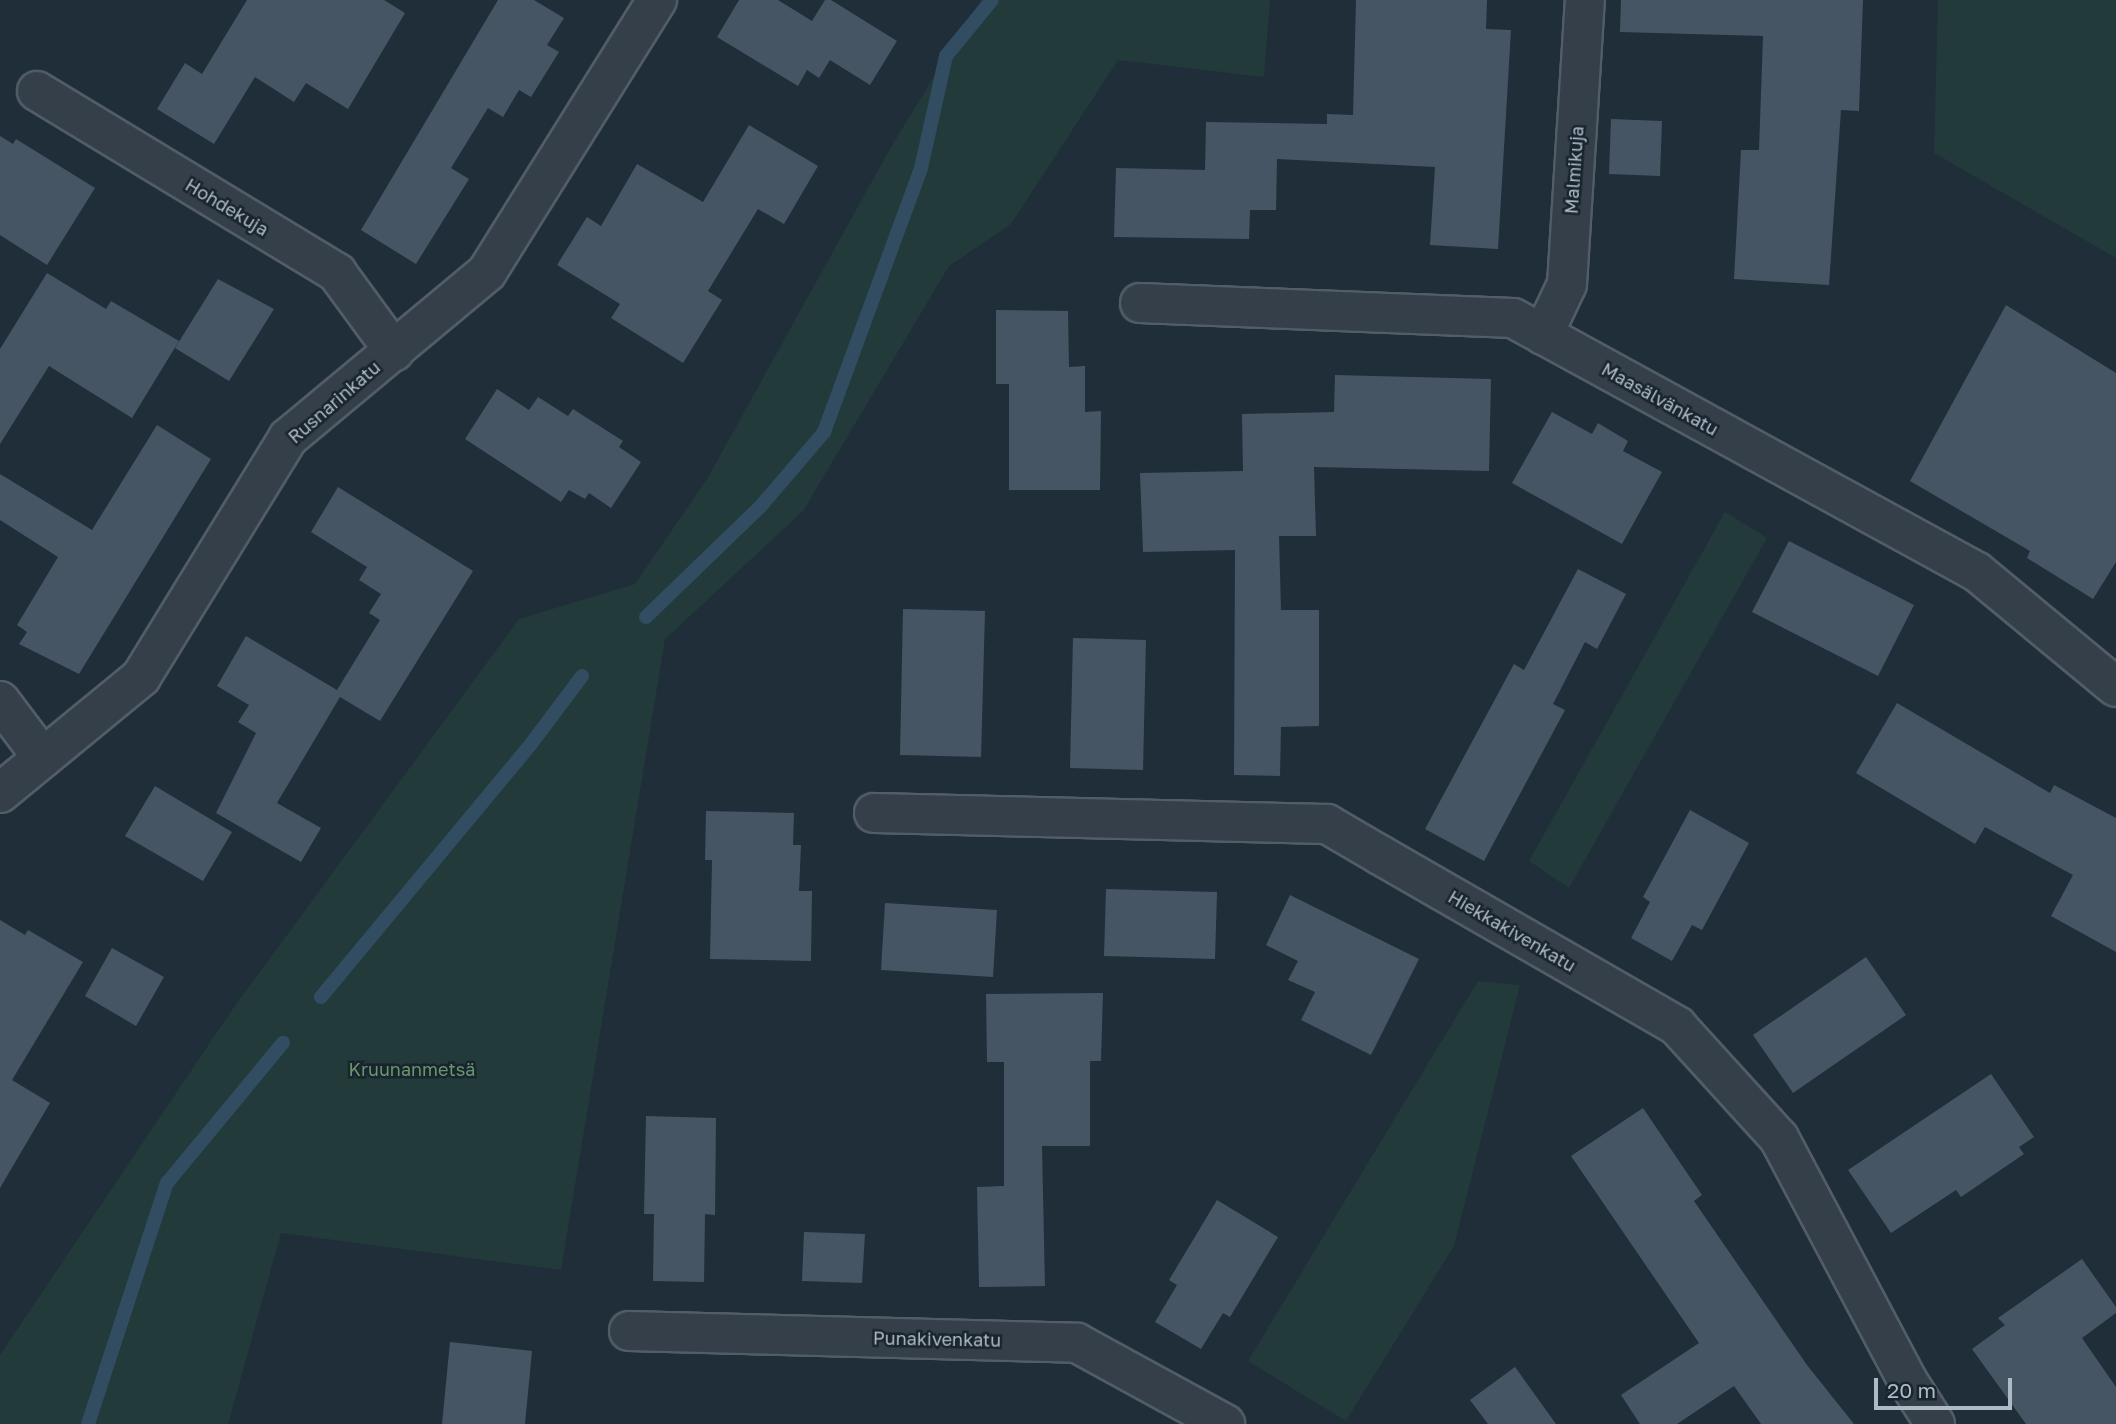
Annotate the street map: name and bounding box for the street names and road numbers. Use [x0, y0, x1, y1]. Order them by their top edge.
street label: Malmikuja [1560, 125, 1588, 215]
street label: Hohdekuja [182, 174, 272, 240]
street label: Rusnarinkatu [284, 356, 384, 448]
street label: Maasälvänkatu [1598, 358, 1722, 440]
street label: Hiekkakivenkatu [1444, 886, 1580, 976]
street label: Punakivenkatu [873, 1327, 1001, 1351]

